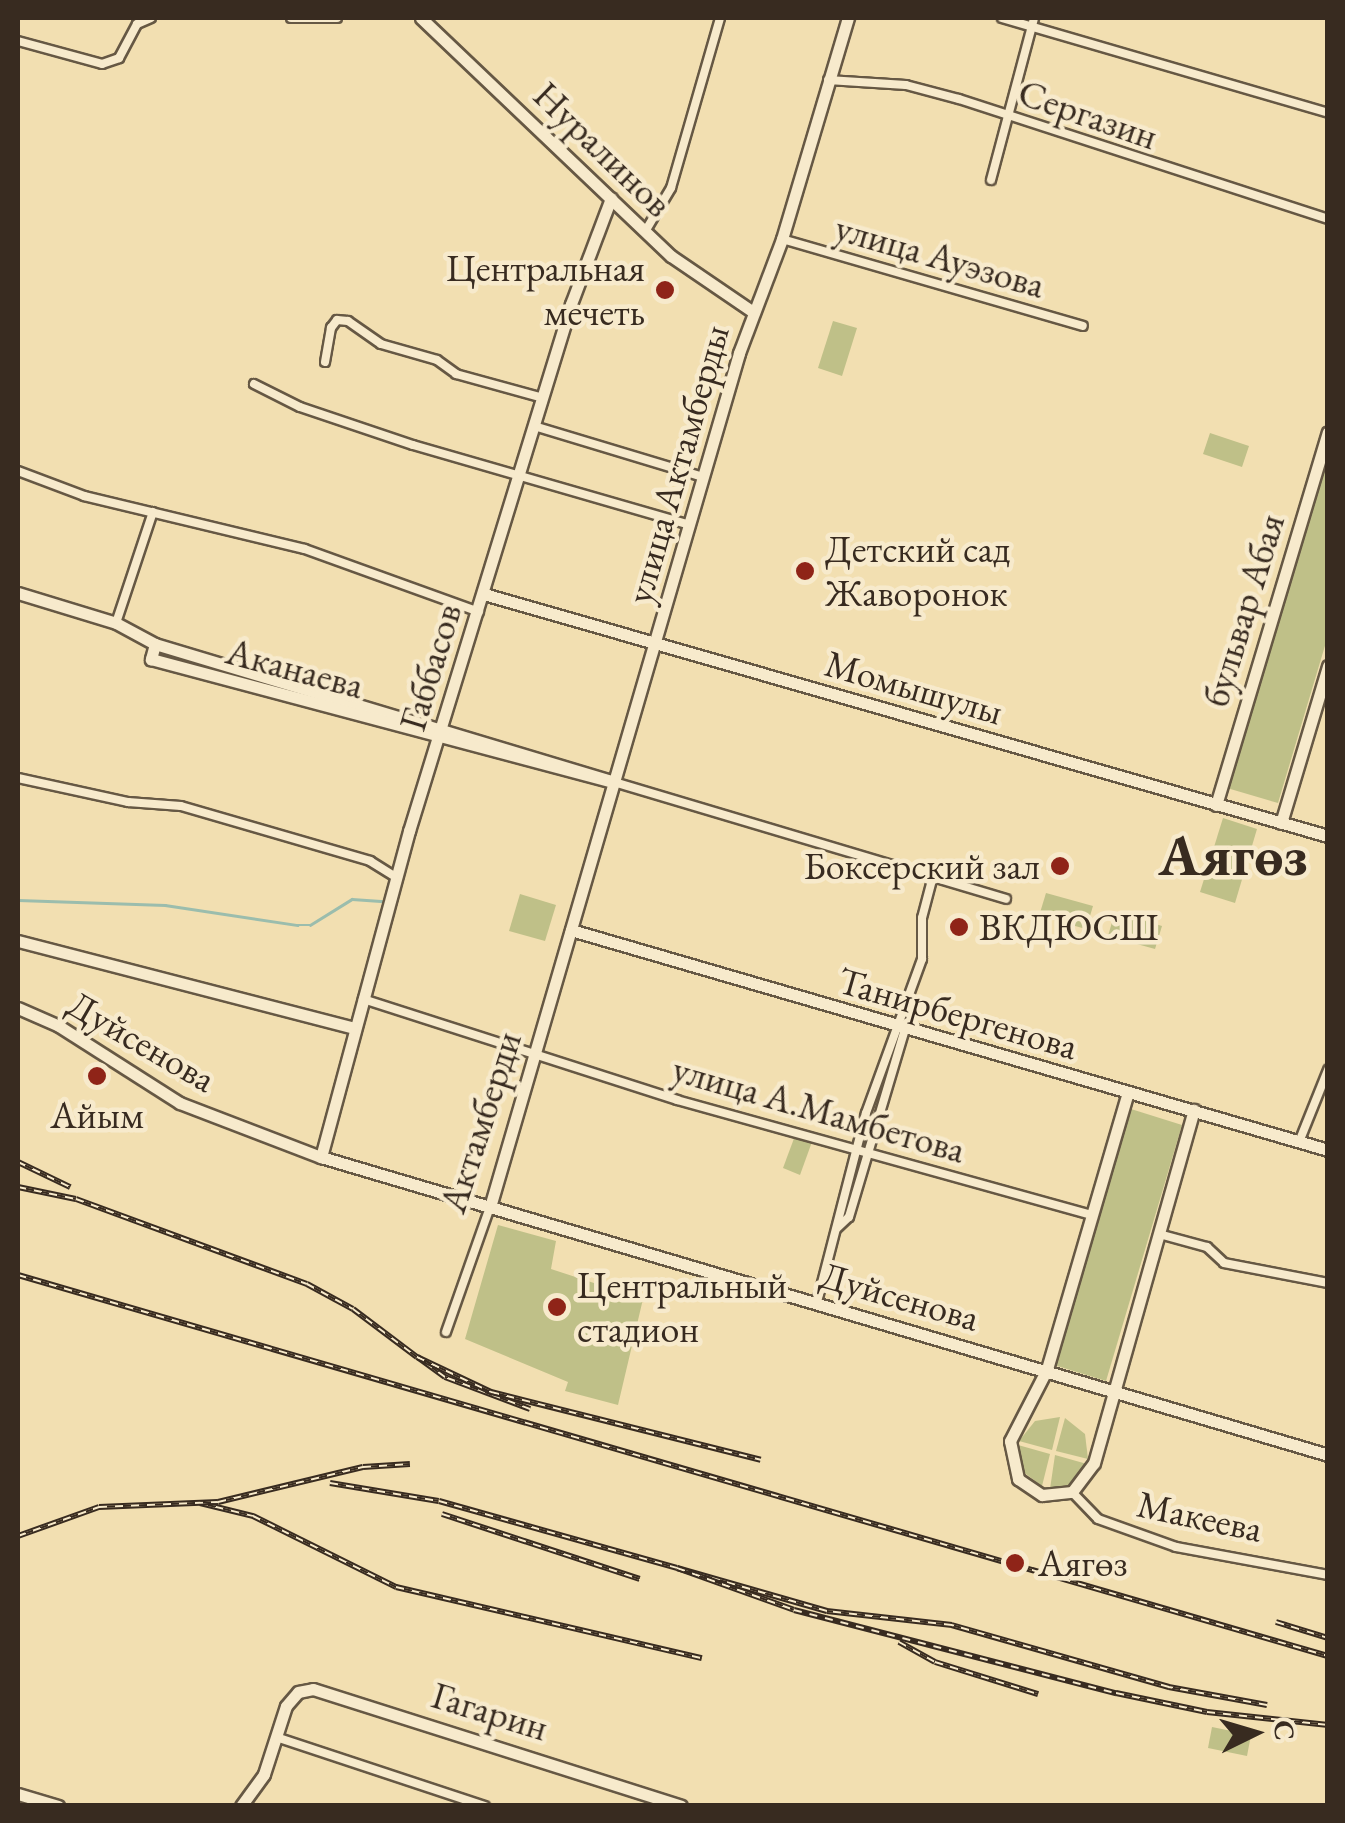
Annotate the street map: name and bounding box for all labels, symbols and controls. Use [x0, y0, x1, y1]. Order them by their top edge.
street label: Сергазин [1012, 69, 1164, 159]
street label: Нуралинов [524, 72, 682, 226]
street label: улица Ауэзова [830, 204, 1050, 308]
place label: Центральная мечеть [446, 245, 645, 334]
marker: Центральная мечеть [654, 279, 676, 301]
street label: улица Актамберды [615, 320, 739, 608]
street label: бульвар Абая [1192, 508, 1294, 712]
place label: Детский сад Жаворонок [825, 526, 1010, 616]
marker: Детский сад Жаворонок [794, 560, 816, 582]
street label: Габбасов [389, 598, 471, 736]
street label: Аканаева [221, 628, 369, 708]
street label: Момышулы [820, 640, 1008, 734]
district label: Аягөз [1158, 820, 1308, 890]
place label: Боксерский зал [803, 843, 1040, 889]
marker: Боксерский зал [1049, 855, 1071, 877]
place label: ВКДЮСШ [979, 904, 1159, 950]
marker: ВКДЮСШ [948, 916, 970, 938]
street label: Танирбергенова [833, 957, 1083, 1069]
street label: Дуйсенова [60, 981, 224, 1101]
street label: Актамберди [429, 1026, 531, 1218]
street label: улица А.Мамбетова [667, 1045, 971, 1173]
marker: Айым [86, 1065, 108, 1087]
place label: Айым [50, 1092, 144, 1138]
street label: Дуйсенова [815, 1252, 985, 1340]
place label: Центральный стадион [577, 1262, 787, 1352]
marker: Центральный стадион [546, 1296, 568, 1318]
street label: Макеева [1133, 1481, 1267, 1551]
place label: Аягөз [1038, 1540, 1127, 1586]
marker: Аягөз [1002, 1550, 1028, 1576]
street label: Гагарин [427, 1672, 553, 1750]
north arrow [1205, 1683, 1305, 1783]
text: С [1266, 1719, 1304, 1742]

